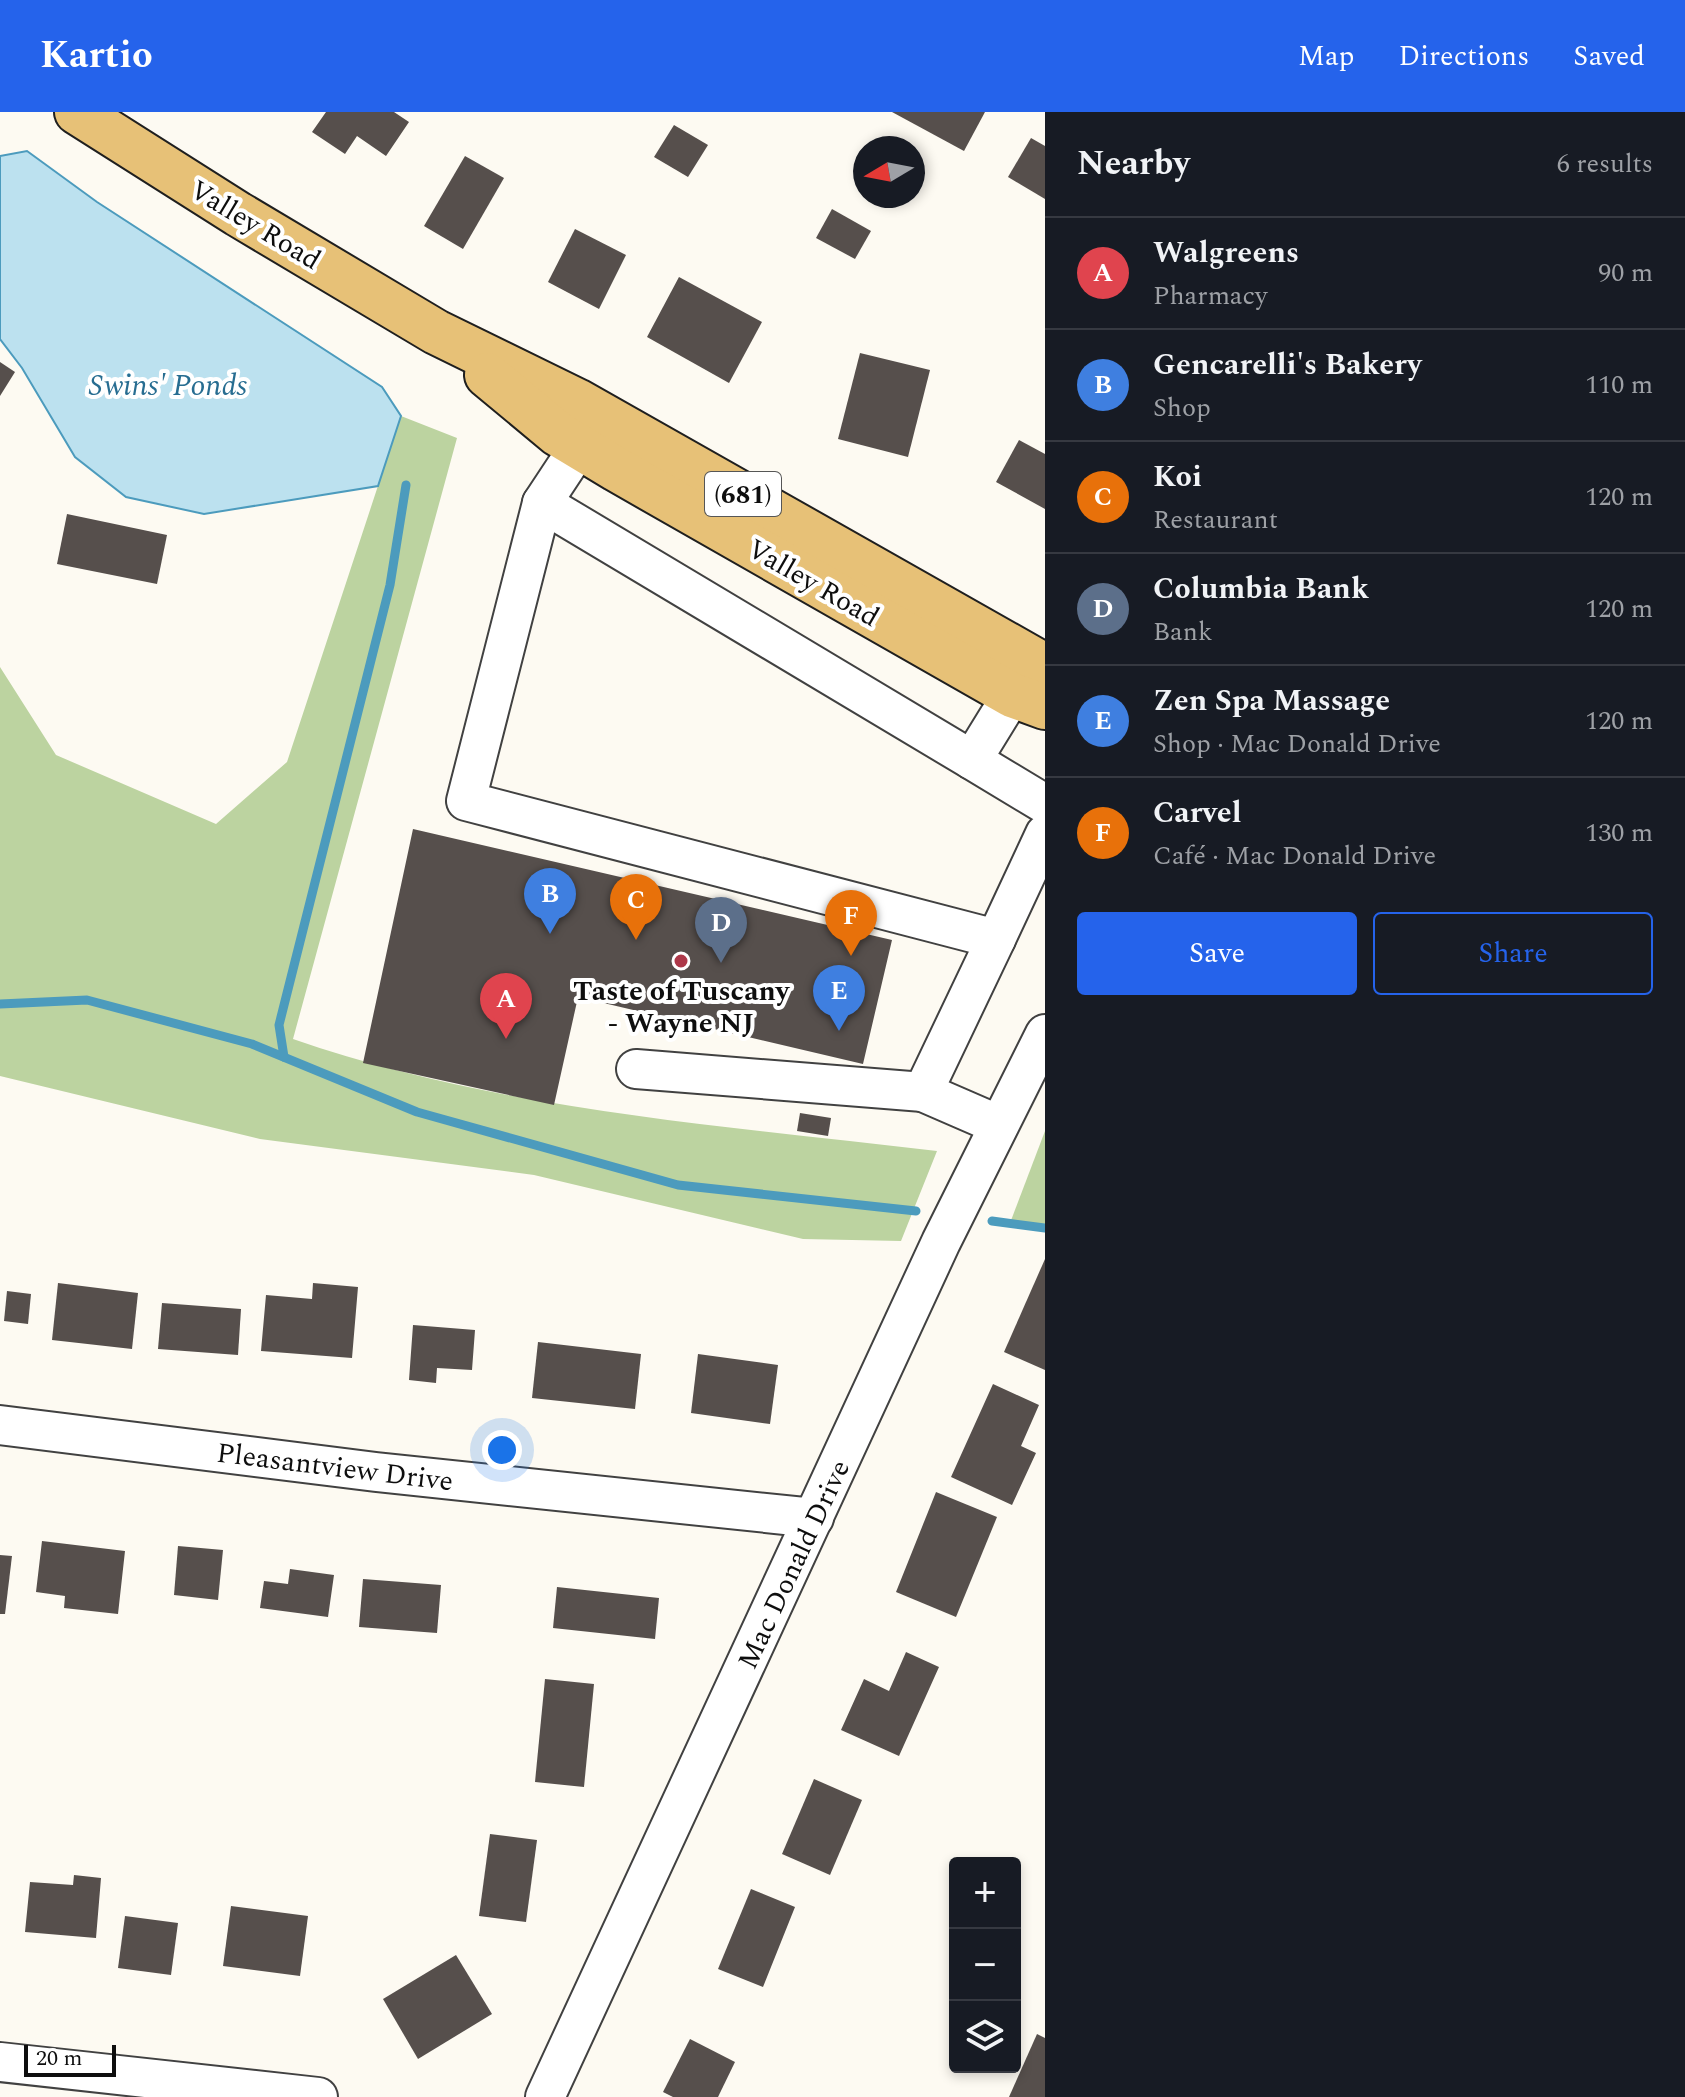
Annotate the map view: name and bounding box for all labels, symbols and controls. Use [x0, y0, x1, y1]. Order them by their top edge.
text: Kartio [40, 27, 153, 85]
text: Map [1298, 35, 1355, 78]
text: Directions [1399, 35, 1529, 78]
text: Saved [1573, 35, 1645, 78]
north arrow [853, 136, 925, 208]
text: Nearby [1077, 138, 1190, 190]
text: 6 results [1557, 144, 1653, 184]
street label: Valley Road [181, 169, 329, 281]
text: Walgreens [1153, 230, 1299, 276]
text: A [1093, 253, 1113, 293]
text: 90 m [1598, 253, 1653, 293]
text: Pharmacy [1153, 276, 1268, 316]
text: Gencarelli's Bakery [1153, 342, 1421, 388]
water label: Swins' Ponds [89, 363, 248, 409]
text: B [1094, 365, 1112, 405]
text: 110 m [1585, 365, 1653, 405]
text: Shop [1153, 388, 1211, 428]
text: Koi [1153, 454, 1202, 500]
road number: (681) [705, 472, 781, 516]
text: C [1094, 477, 1112, 517]
text: 120 m [1585, 477, 1653, 517]
text: Restaurant [1153, 500, 1278, 540]
street label: Valley Road [739, 528, 887, 639]
text: Columbia Bank [1153, 566, 1369, 612]
text: D [1093, 589, 1113, 629]
text: 120 m [1585, 589, 1653, 629]
text: Bank [1153, 612, 1212, 652]
text: Zen Spa Massage [1153, 678, 1390, 724]
text: E [1094, 701, 1112, 741]
text: 120 m [1585, 701, 1653, 741]
text: Shop · Mac Donald Drive [1153, 724, 1441, 764]
text: Carvel [1153, 790, 1241, 836]
text: F [1095, 813, 1111, 853]
text: 130 m [1585, 813, 1653, 853]
text: Café · Mac Donald Drive [1153, 836, 1436, 876]
pin: B [524, 868, 576, 934]
pin: C [610, 874, 662, 940]
pin: F [825, 890, 877, 956]
pin: D [695, 897, 747, 963]
button: Save [1077, 912, 1357, 995]
button: Share [1373, 912, 1653, 995]
marker: Taste of Tuscany - Wayne NJ [672, 952, 690, 970]
pin: E [813, 965, 865, 1031]
place label: Taste of Tuscany - Wayne NJ [573, 970, 791, 1045]
pin: A [480, 973, 532, 1039]
your location [482, 1430, 522, 1470]
street label: Pleasantview Drive [214, 1432, 455, 1503]
street label: Mac Donald Drive [727, 1453, 862, 1677]
map controls [949, 1857, 1021, 2073]
button: + [949, 1857, 1021, 1929]
button: − [949, 1929, 1021, 2001]
button: layers [949, 2001, 1021, 2073]
scale bar [24, 2041, 116, 2077]
text: 20 m [36, 2042, 82, 2075]

